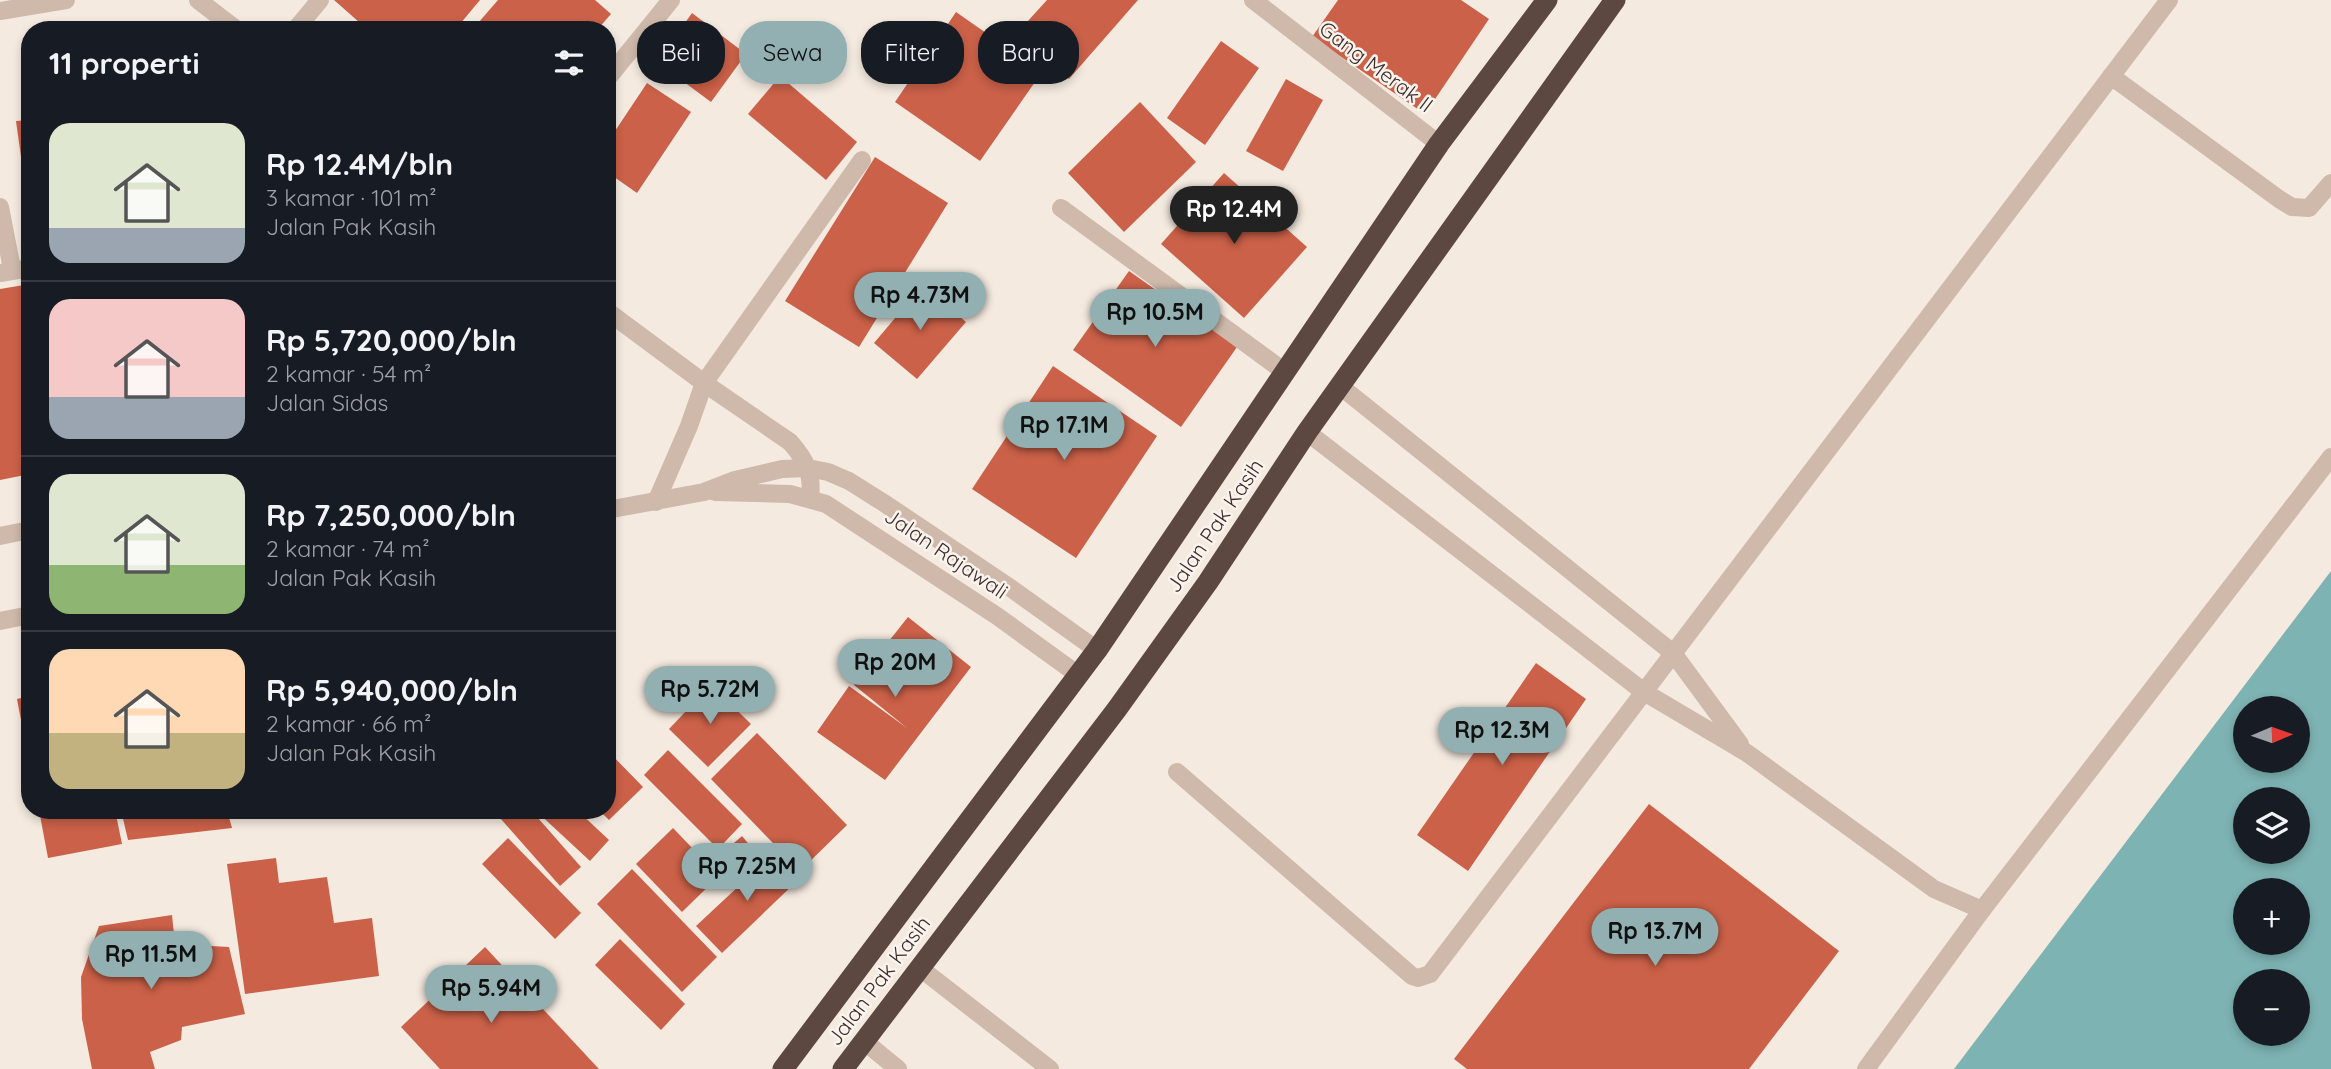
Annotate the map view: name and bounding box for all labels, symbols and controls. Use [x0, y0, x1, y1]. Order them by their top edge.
street label: Gang Merak II [1315, 15, 1439, 117]
chip: Beli [637, 21, 725, 84]
chip: Sewa [739, 21, 847, 84]
chip: Filter [861, 21, 964, 84]
chip: Baru [978, 21, 1079, 84]
text: 11 properti [49, 44, 200, 82]
icon: filters [550, 44, 588, 82]
text: Rp 12.4M/bln [266, 145, 453, 183]
icon: home [105, 151, 189, 235]
text: 3 kamar · 101 m² [266, 183, 437, 212]
pin: Rp 12.4M [1162, 187, 1306, 246]
text: Rp 12.4M [1186, 194, 1282, 223]
text: Jalan Pak Kasih [266, 212, 436, 241]
pin: Rp 4.73M [848, 272, 992, 332]
text: Rp 4.73M [870, 280, 970, 309]
pin: Rp 10.5M [1083, 290, 1227, 349]
text: Rp 10.5M [1106, 297, 1204, 326]
text: Rp 5,720,000/bln [266, 321, 517, 359]
icon: home [105, 327, 189, 411]
text: 2 kamar · 54 m² [266, 359, 431, 388]
text: Jalan Sidas [266, 388, 388, 417]
pin: Rp 17.1M [992, 402, 1136, 462]
text: Rp 17.1M [1019, 410, 1109, 439]
street label: Jalan Pak Kasih [1160, 454, 1268, 597]
text: Rp 7,250,000/bln [266, 496, 516, 534]
icon: home [105, 502, 189, 586]
street label: Jalan Rajawali [880, 502, 1013, 604]
text: 2 kamar · 74 m² [266, 534, 430, 563]
text: Jalan Pak Kasih [266, 563, 436, 592]
pin: Rp 20M [838, 640, 952, 699]
text: Rp 20M [854, 647, 936, 676]
pin: Rp 5.72M [638, 666, 782, 726]
text: Rp 5,940,000/bln [266, 671, 518, 709]
text: Rp 5.72M [660, 674, 760, 703]
icon: home [105, 677, 189, 761]
north arrow [2233, 696, 2310, 774]
map controls [2233, 696, 2310, 1046]
pin: Rp 12.3M [1430, 708, 1574, 767]
text: 2 kamar · 66 m² [266, 709, 431, 738]
text: Rp 12.3M [1454, 715, 1550, 744]
text: Jalan Pak Kasih [266, 738, 436, 767]
button: layers [2233, 787, 2310, 864]
pin: Rp 7.25M [675, 844, 819, 903]
text: Rp 7.25M [698, 851, 796, 880]
button: + [2233, 878, 2310, 955]
pin: Rp 13.7M [1583, 908, 1727, 968]
street label: Jalan Pak Kasih [821, 910, 935, 1050]
text: Rp 13.7M [1607, 916, 1703, 945]
pin: Rp 11.5M [79, 932, 223, 991]
text: Rp 11.5M [105, 939, 197, 968]
pin: Rp 5.94M [419, 965, 563, 1025]
button: − [2233, 969, 2310, 1046]
text: Rp 5.94M [441, 973, 541, 1002]

